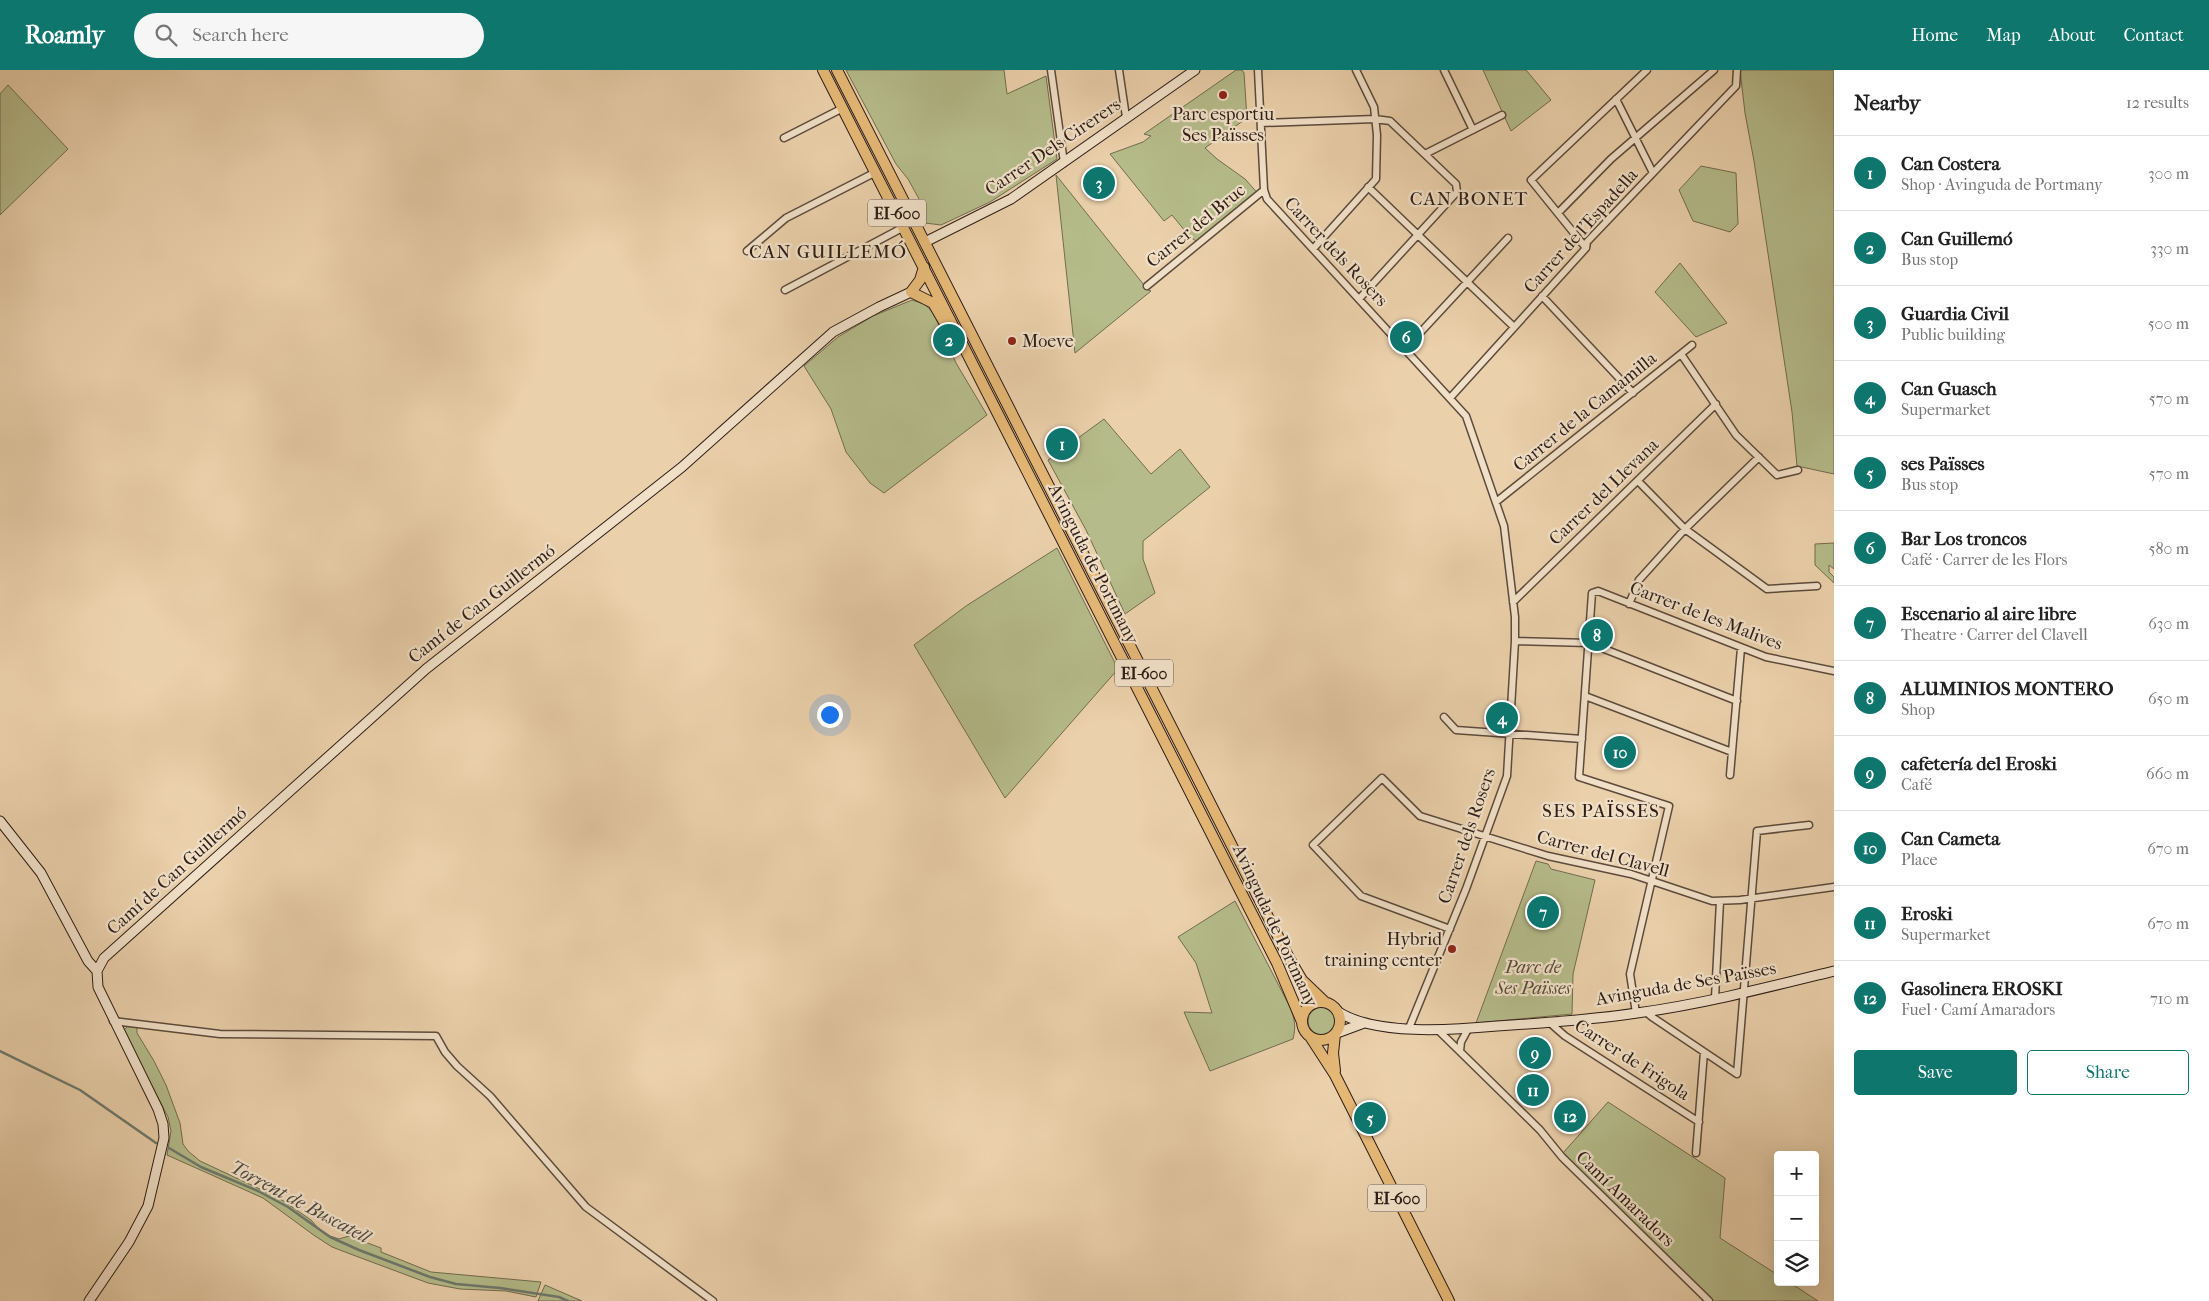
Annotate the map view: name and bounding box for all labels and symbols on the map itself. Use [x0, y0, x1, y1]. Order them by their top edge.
marker: Parc esportiu Ses Païsses [1217, 89, 1229, 101]
street label: Carrer Dels Cirerers [981, 94, 1125, 200]
place label: Parc esportiu Ses Païsses [1172, 104, 1274, 146]
pin: 3 [1083, 164, 1115, 202]
street label: Carrer de l'Espadella [1520, 164, 1643, 298]
street label: Carrer del Bruc [1142, 180, 1250, 272]
district label: CAN BONET [1410, 188, 1528, 210]
street label: Carrer dels Rosers [1280, 193, 1392, 311]
road number: EI-600 [868, 200, 926, 226]
district label: CAN GUILLEMÓ [749, 240, 907, 263]
pin: 6 [1390, 318, 1422, 356]
pin: 2 [933, 321, 965, 359]
place label: Moeve [1022, 331, 1074, 352]
marker: Moeve [1006, 335, 1018, 347]
street label: Carrer de la Camamilla [1509, 347, 1661, 476]
pin: 1 [1046, 425, 1078, 463]
street label: Carrer del Llevana [1545, 434, 1664, 550]
street label: Avinguda de Portmany [1043, 479, 1143, 649]
street label: Camí de Can Guillermó [404, 540, 560, 668]
street label: Carrer de les Malives [1627, 577, 1786, 655]
pin: 8 [1581, 616, 1613, 654]
road number: EI-600 [1115, 660, 1173, 686]
pin: 4 [1486, 699, 1518, 737]
your location [817, 702, 843, 728]
pin: 10 [1604, 733, 1636, 771]
street label: Carrer dels Rosers [1434, 765, 1500, 907]
district label: SES PAÏSSES [1542, 800, 1660, 822]
street label: Camí de Can Guillermó [103, 803, 251, 939]
street label: Carrer del Clavell [1535, 826, 1671, 882]
street label: Avinguda de Portmany [1228, 840, 1323, 1012]
pin: 7 [1527, 893, 1559, 931]
place label: Hybrid training center [1324, 929, 1442, 971]
marker: Hybrid training center [1446, 943, 1458, 955]
park label: Parc de Ses Païsses [1494, 957, 1571, 999]
street label: Avinguda de Ses Païsses [1593, 958, 1778, 1010]
street label: Carrer de Frigola [1570, 1015, 1694, 1105]
pin: 9 [1519, 1034, 1551, 1072]
pin: 11 [1517, 1071, 1549, 1109]
pin: 12 [1554, 1097, 1586, 1135]
pin: 5 [1354, 1099, 1386, 1137]
street label: Camí Amaradors [1571, 1147, 1679, 1251]
water label: Torrent de Buscatell [226, 1156, 376, 1249]
road number: EI-600 [1368, 1184, 1426, 1212]

